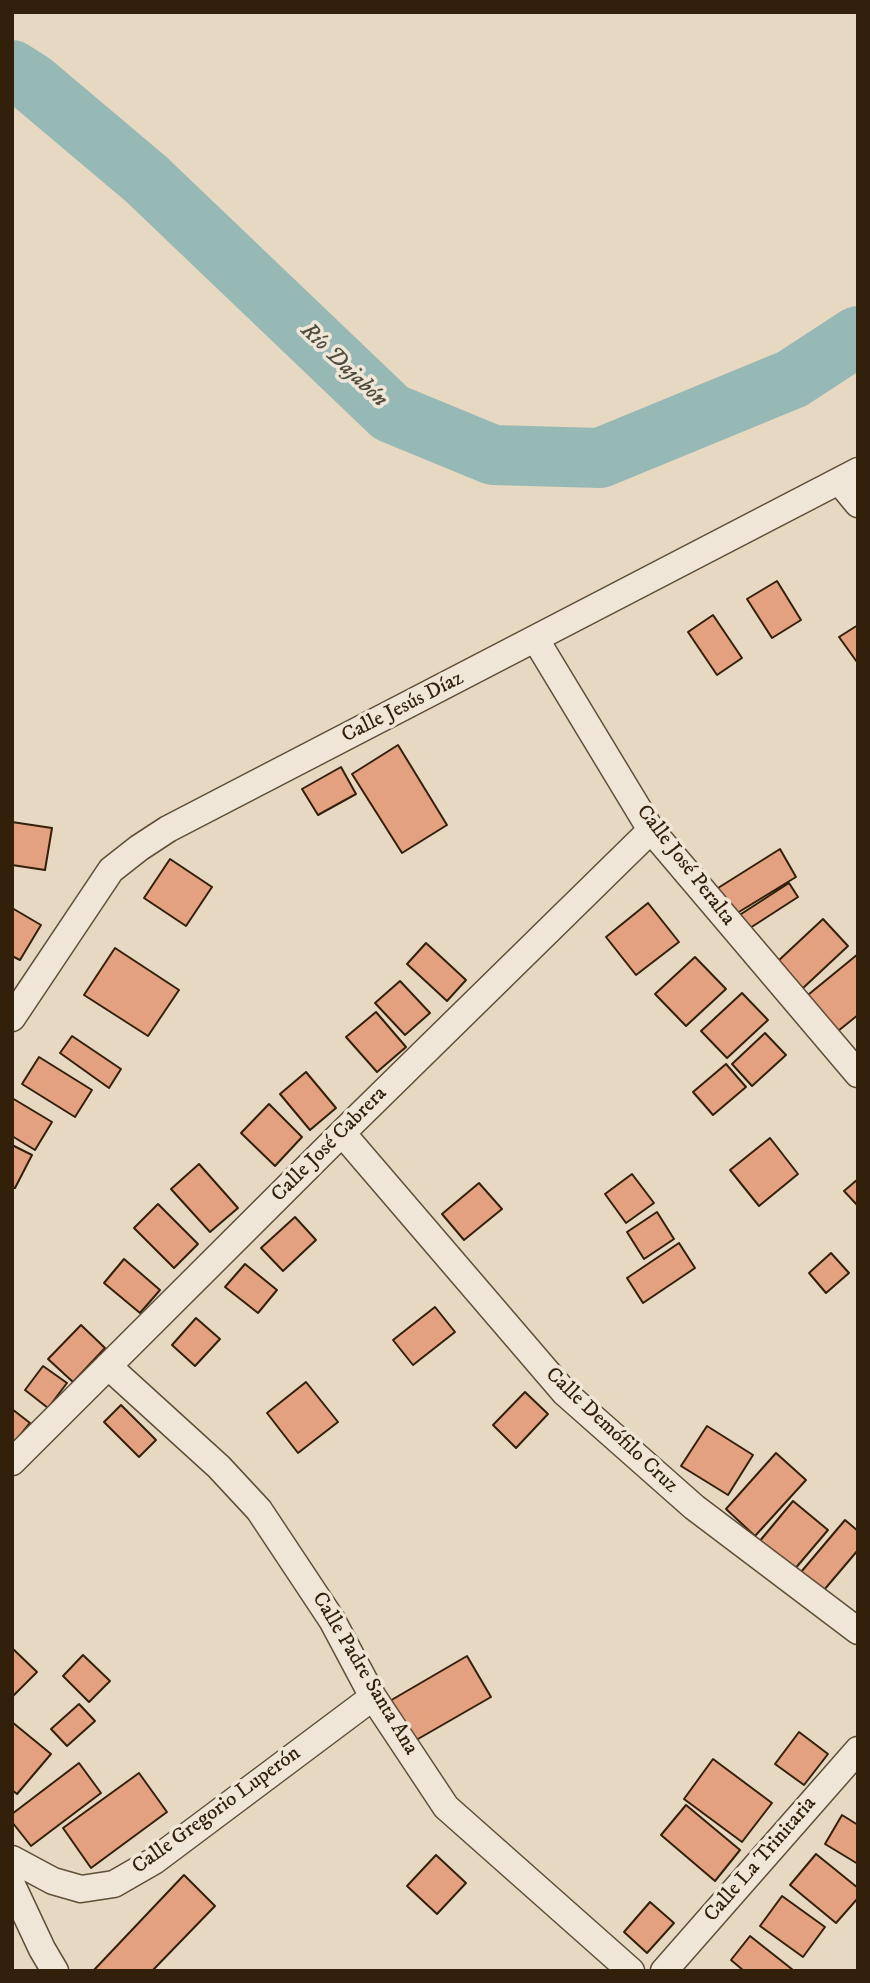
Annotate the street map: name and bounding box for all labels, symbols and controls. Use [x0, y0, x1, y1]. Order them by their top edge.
water label: Río Dajabón [294, 318, 392, 414]
street label: Calle Jesús Díaz [338, 667, 468, 749]
street label: Calle José Peralta [630, 801, 740, 931]
street label: Calle José Cabrera [267, 1082, 393, 1208]
street label: Calle Demófilo Cruz [539, 1363, 683, 1499]
street label: Calle Padre Santa Ana [305, 1588, 423, 1760]
street label: Calle Gregorio Luperón [128, 1742, 306, 1880]
street label: Calle La Trinitaria [700, 1792, 822, 1928]

